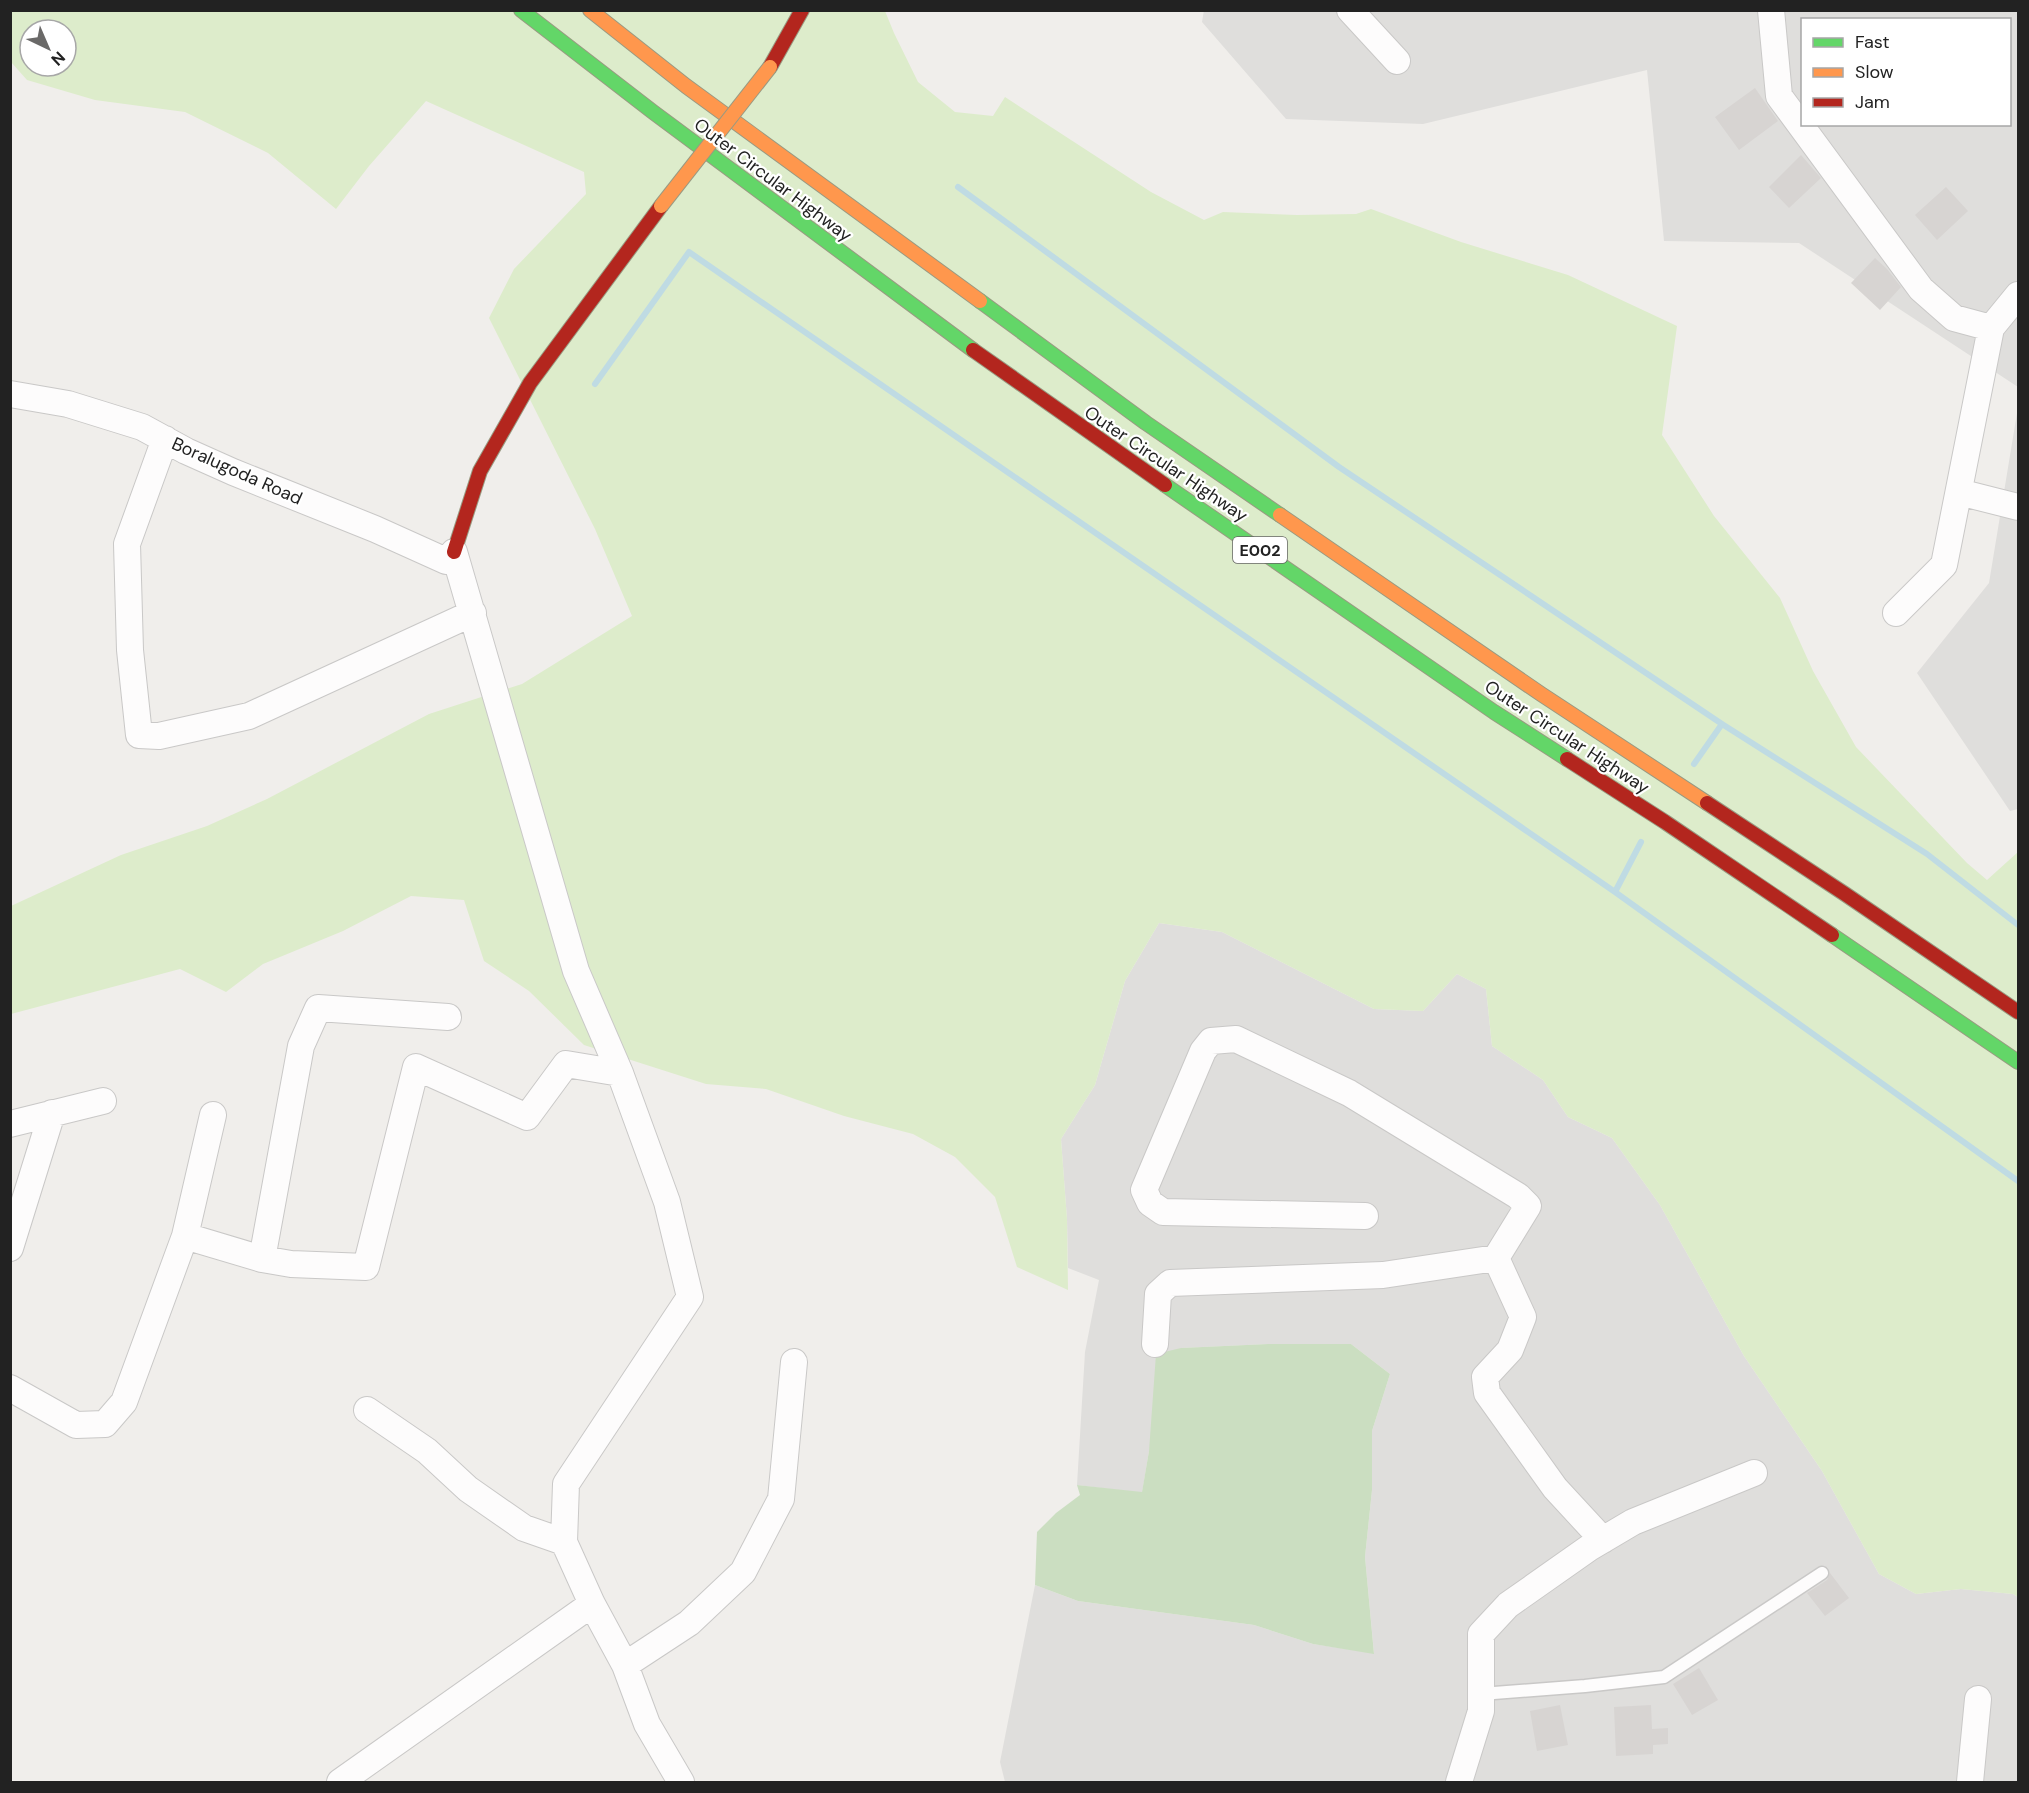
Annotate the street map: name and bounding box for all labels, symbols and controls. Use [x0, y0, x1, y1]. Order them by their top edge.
north arrow [18, 18, 78, 78]
legend [1801, 18, 2011, 126]
text: Fast [1855, 30, 1890, 54]
text: N [47, 47, 70, 70]
text: Slow [1855, 60, 1894, 84]
text: Jam [1855, 90, 1890, 114]
street label: Outer Circular Highway [689, 113, 857, 247]
street label: Outer Circular Highway [1080, 400, 1252, 528]
street label: Boralugoda Road [168, 431, 306, 511]
road number: E002 [1233, 537, 1287, 563]
street label: Outer Circular Highway [1480, 675, 1654, 799]

